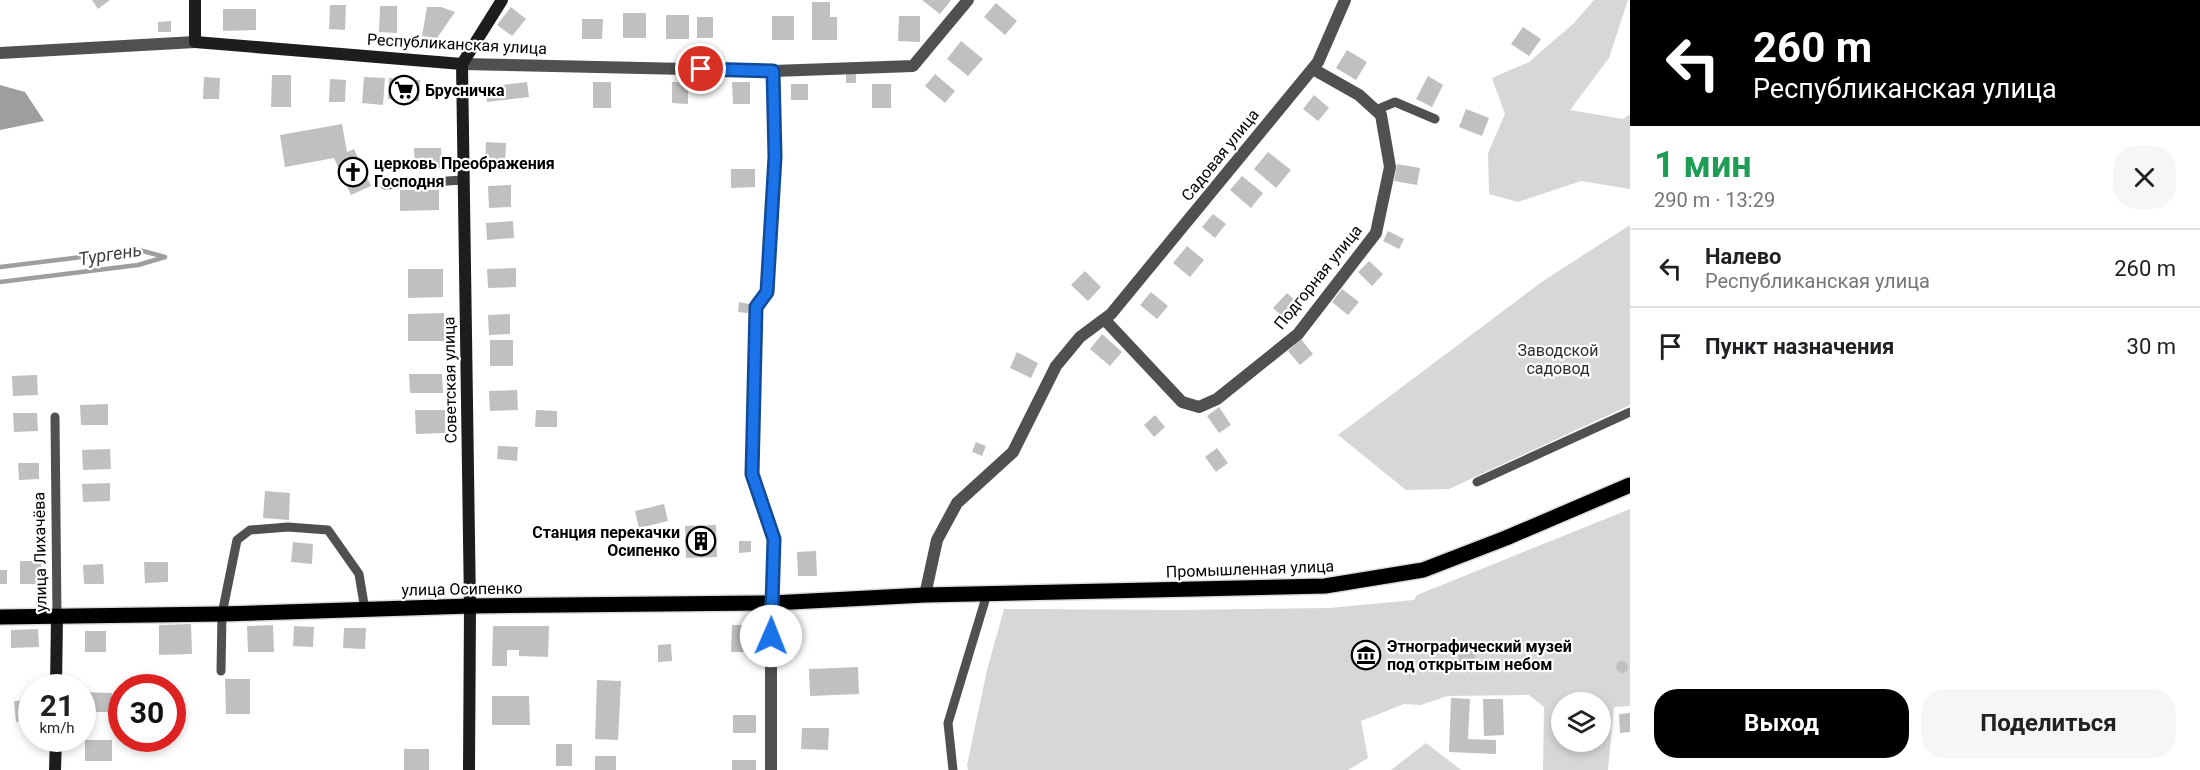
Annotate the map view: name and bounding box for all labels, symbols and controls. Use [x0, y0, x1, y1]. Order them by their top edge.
text: 260 m [1753, 23, 1872, 72]
icon: left [1654, 24, 1732, 102]
street label: Республиканская улица [367, 30, 547, 58]
pin [675, 43, 726, 94]
icon: arrive [684, 52, 717, 85]
text: Республиканская улица [1753, 73, 2057, 105]
supermarket icon: Брусничка [388, 74, 420, 106]
place label: Брусничка [425, 81, 505, 100]
street label: Садовая улица [1177, 105, 1263, 205]
text: 1 мин [1654, 144, 1752, 186]
button: close [2113, 146, 2176, 209]
place label: церковь Преображения Господня [374, 154, 555, 191]
church icon: церковь Преображения Господня [337, 156, 369, 188]
text: 290 m · 13:29 [1654, 188, 1775, 212]
street label: Подгорная улица [1270, 221, 1366, 333]
water label: Тургень [77, 239, 143, 269]
text: Налево [1705, 244, 1782, 269]
icon: left [1654, 252, 1687, 285]
text: 260 m [2114, 256, 2176, 281]
text: Республиканская улица [1705, 269, 1930, 293]
street label: Советская улица [439, 317, 461, 443]
icon: arrive [1654, 330, 1687, 363]
text: Пункт назначения [1705, 334, 1894, 359]
text: 30 m [2127, 334, 2176, 359]
park label: Заводской садовод [1518, 341, 1598, 378]
street label: улица Лихачёва [29, 492, 51, 612]
place label: Станция перекачки Осипенко [532, 523, 680, 560]
building icon: Станция перекачки Осипенко [685, 525, 717, 557]
street label: Промышленная улица [1166, 557, 1334, 581]
street label: улица Осипенко [401, 578, 523, 600]
position arrow [739, 604, 803, 668]
place label: Этнографический музей под открытым небом [1387, 637, 1572, 674]
museum icon: Этнографический музей под открытым небом [1350, 639, 1382, 671]
speed limit sign: 30 [108, 674, 186, 752]
text: 21 [40, 688, 74, 723]
button: Выход [1654, 689, 1909, 758]
button: Поделиться [1921, 689, 2176, 758]
map controls [1551, 692, 1611, 752]
button: layers [1551, 692, 1611, 752]
text: km/h [39, 719, 75, 737]

